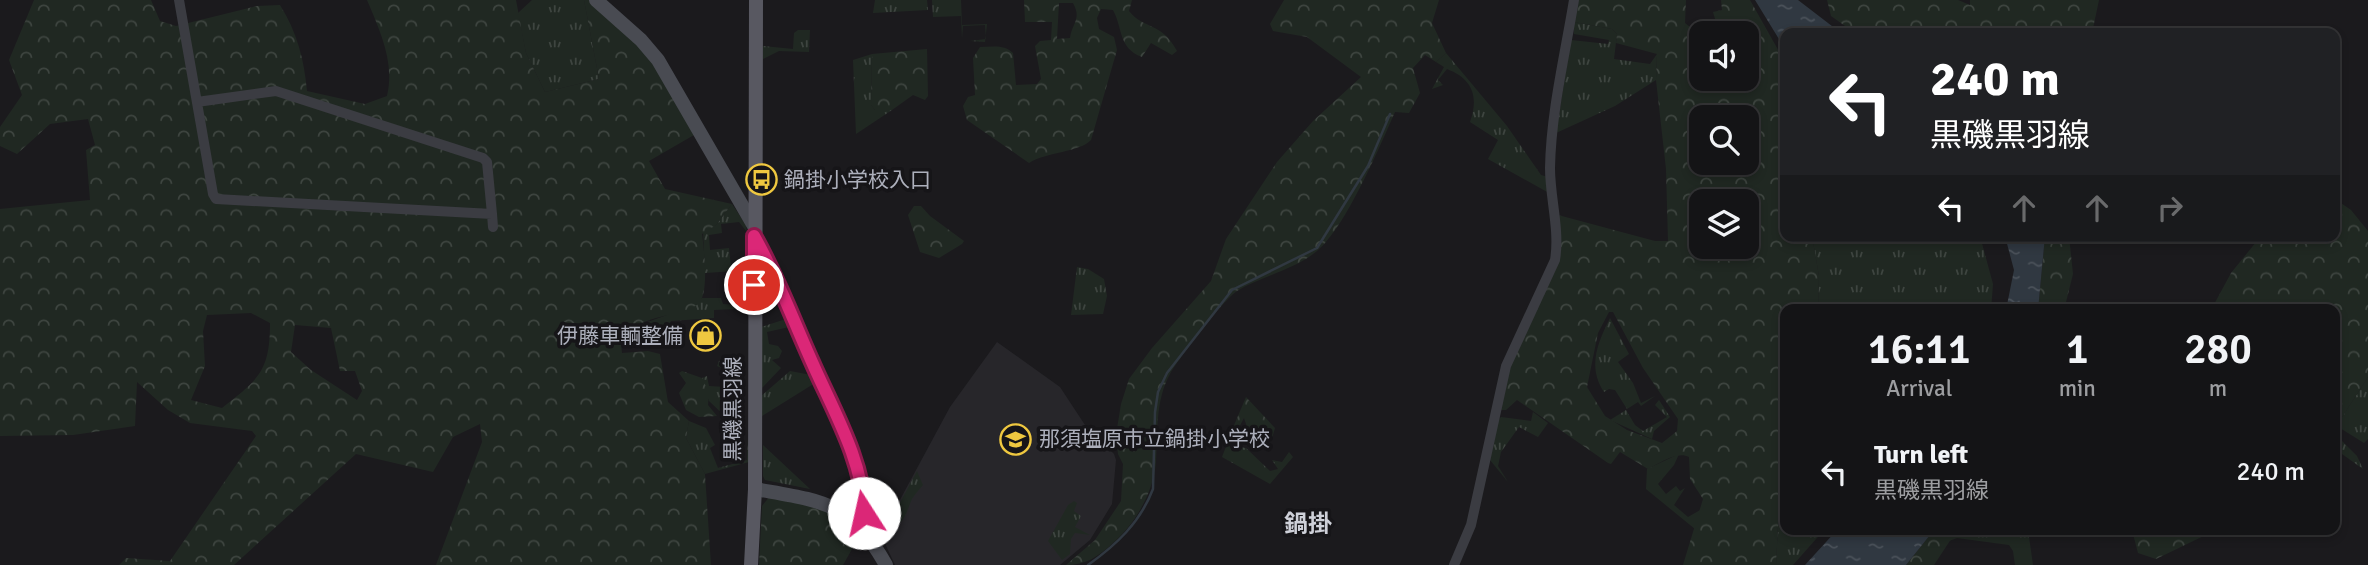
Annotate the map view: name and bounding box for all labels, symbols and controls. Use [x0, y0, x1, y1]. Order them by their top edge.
map controls [1689, 21, 1759, 259]
button: sound [1689, 21, 1759, 91]
text: 240 m [1930, 49, 2060, 109]
icon: left [1815, 56, 1906, 147]
button: search [1689, 105, 1759, 175]
text: 黒磯黒羽線 [1930, 116, 2090, 155]
bus stop icon: 鍋掛小学校入口 [744, 163, 778, 197]
place label: 鍋掛小学校入口 [784, 167, 931, 193]
button: layers [1689, 189, 1759, 259]
icon: left [1932, 189, 1970, 227]
icon: ahead [2005, 189, 2043, 227]
icon: ahead [2078, 189, 2116, 227]
icon: right [2151, 189, 2189, 227]
pin [724, 255, 784, 315]
icon: arrive [735, 266, 773, 304]
shop icon: 伊藤車輌整備 [689, 319, 723, 353]
place label: 伊藤車輌整備 [557, 323, 683, 349]
text: 16:11 [1868, 324, 1971, 375]
text: 1 [2066, 324, 2089, 375]
text: 280 [2184, 324, 2252, 375]
street label: 黒磯黒羽線 [720, 357, 746, 462]
text: Arrival [1886, 374, 1952, 403]
text: min [2059, 374, 2096, 403]
text: m [2209, 374, 2227, 403]
school or university icon: 那須塩原市立鍋掛小学校 [999, 422, 1033, 456]
place label: 那須塩原市立鍋掛小学校 [1039, 426, 1270, 452]
text: Turn left [1874, 439, 1968, 471]
icon: left [1815, 453, 1853, 491]
text: 240 m [2236, 456, 2305, 488]
position arrow [827, 476, 901, 550]
text: 黒磯黒羽線 [1874, 476, 1989, 505]
district label: 鍋掛 [1284, 509, 1332, 539]

